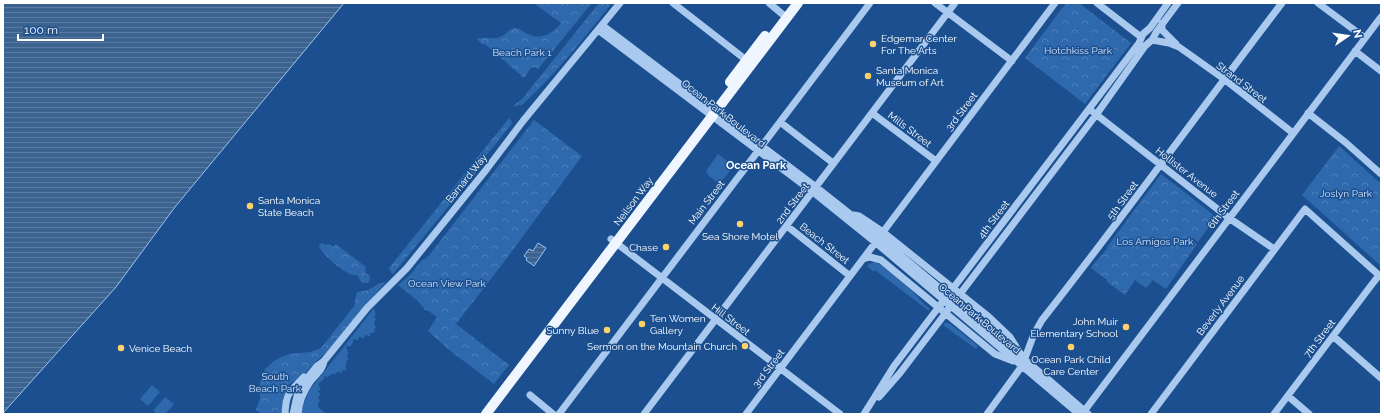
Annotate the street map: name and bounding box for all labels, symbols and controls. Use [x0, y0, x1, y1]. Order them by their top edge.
scale bar [18, 16, 103, 42]
north arrow [1328, 16, 1368, 56]
text: 100 m [24, 23, 58, 37]
text: N [1350, 28, 1365, 39]
place label: Edgemar Center For The Arts [881, 33, 957, 56]
marker: Edgemar Center For The Arts [868, 39, 878, 49]
park label: Hotchkiss Park [1044, 45, 1113, 56]
park label: Beach Park 1 [492, 47, 552, 58]
street label: Strand Street [1214, 60, 1270, 105]
place label: Santa Monica Museum of Art [876, 65, 945, 88]
marker: Santa Monica Museum of Art [863, 71, 873, 81]
street label: Ocean Park Boulevard [680, 77, 768, 149]
street label: 3rd Street [943, 89, 980, 133]
street label: Mills Street [886, 110, 934, 150]
street label: Hollister Avenue [1154, 145, 1220, 200]
street label: Barnard Way [443, 151, 490, 205]
district label: Ocean Park [726, 159, 787, 172]
street label: Neilson Way [612, 174, 656, 228]
street label: Main Street [686, 178, 727, 227]
street label: 5th Street [1105, 178, 1140, 222]
street label: 2nd Street [774, 180, 811, 226]
street label: 6th Street [1205, 187, 1242, 231]
park label: Joslyn Park [1320, 188, 1373, 199]
place label: Santa Monica State Beach [258, 195, 320, 218]
street label: 4th Street [975, 198, 1012, 241]
marker: Santa Monica State Beach [245, 201, 255, 211]
marker: Sea Shore Motel [735, 219, 745, 229]
street label: Beach Street [798, 221, 852, 266]
place label: Sea Shore Motel [702, 231, 778, 242]
park label: Los Amigos Park [1117, 236, 1194, 247]
place label: Chase [629, 242, 658, 253]
marker: Chase [661, 242, 671, 252]
street label: Beverly Avenue [1194, 273, 1247, 337]
park label: Ocean View Park [408, 278, 487, 289]
street label: Ocean Park Boulevard [937, 281, 1023, 356]
street label: Hill Street [709, 301, 752, 338]
place label: Ten Women Gallery [650, 313, 706, 336]
place label: John Muir Elementary School [1030, 316, 1118, 339]
street label: 7th Street [1302, 317, 1338, 360]
marker: Ten Women Gallery [637, 319, 647, 329]
marker: John Muir Elementary School [1121, 322, 1131, 332]
place label: Sunny Blue [547, 325, 599, 336]
marker: Sunny Blue [602, 325, 612, 335]
place label: Sermon on the Mountain Church [587, 341, 737, 352]
marker: Sermon on the Mountain Church [740, 341, 750, 351]
marker: Ocean Park Child Care Center [1066, 342, 1076, 352]
marker: Venice Beach [116, 343, 126, 353]
place label: Venice Beach [129, 343, 192, 354]
street label: 3rd Street [750, 346, 787, 390]
place label: Ocean Park Child Care Center [1031, 354, 1111, 377]
park label: South Beach Park [249, 371, 302, 394]

